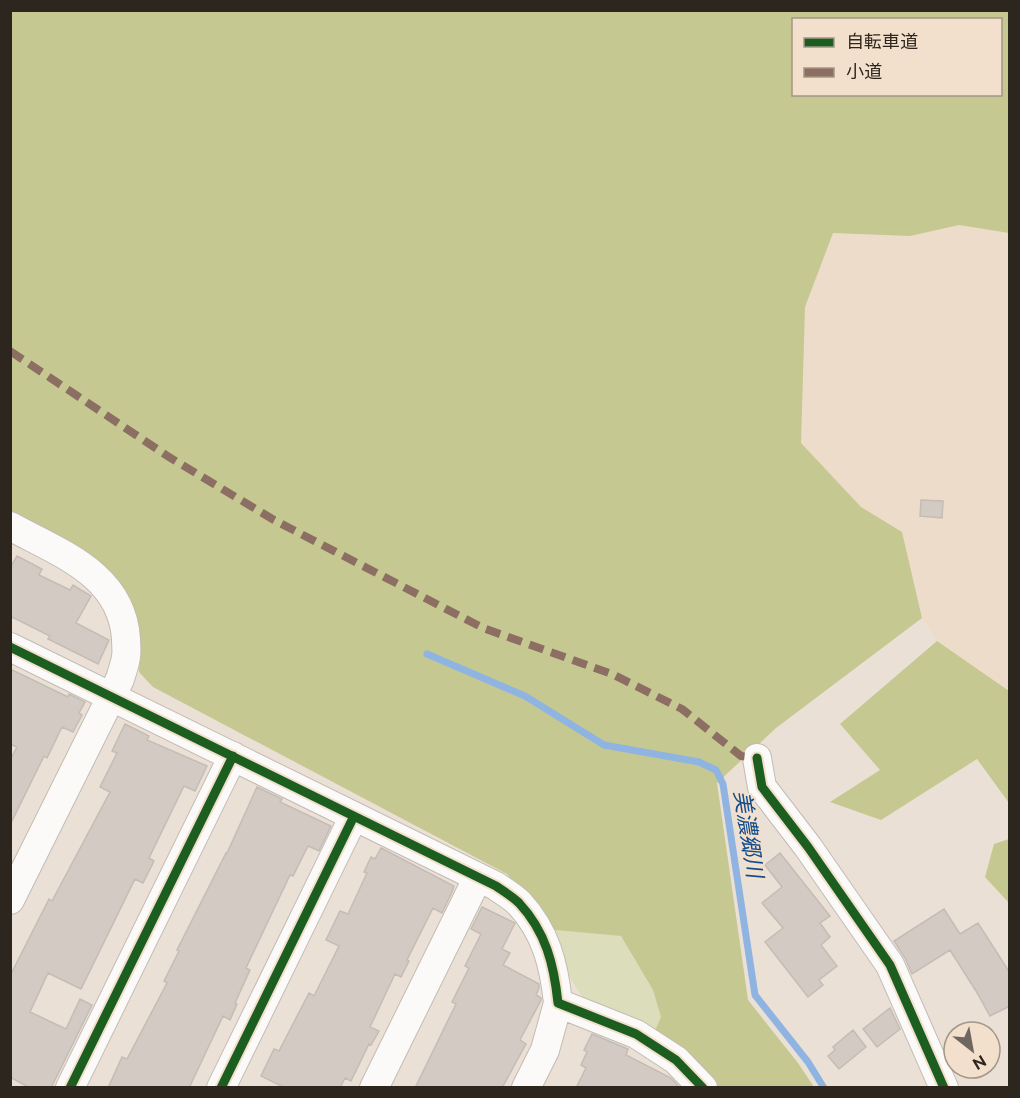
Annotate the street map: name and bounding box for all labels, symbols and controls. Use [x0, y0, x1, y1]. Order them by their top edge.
legend [792, 18, 1002, 96]
text: 自転車道 [846, 31, 918, 52]
text: 小道 [846, 61, 882, 82]
water label: 美濃郷川 [729, 789, 769, 881]
north arrow [942, 1020, 1002, 1080]
text: N [969, 1051, 990, 1074]

